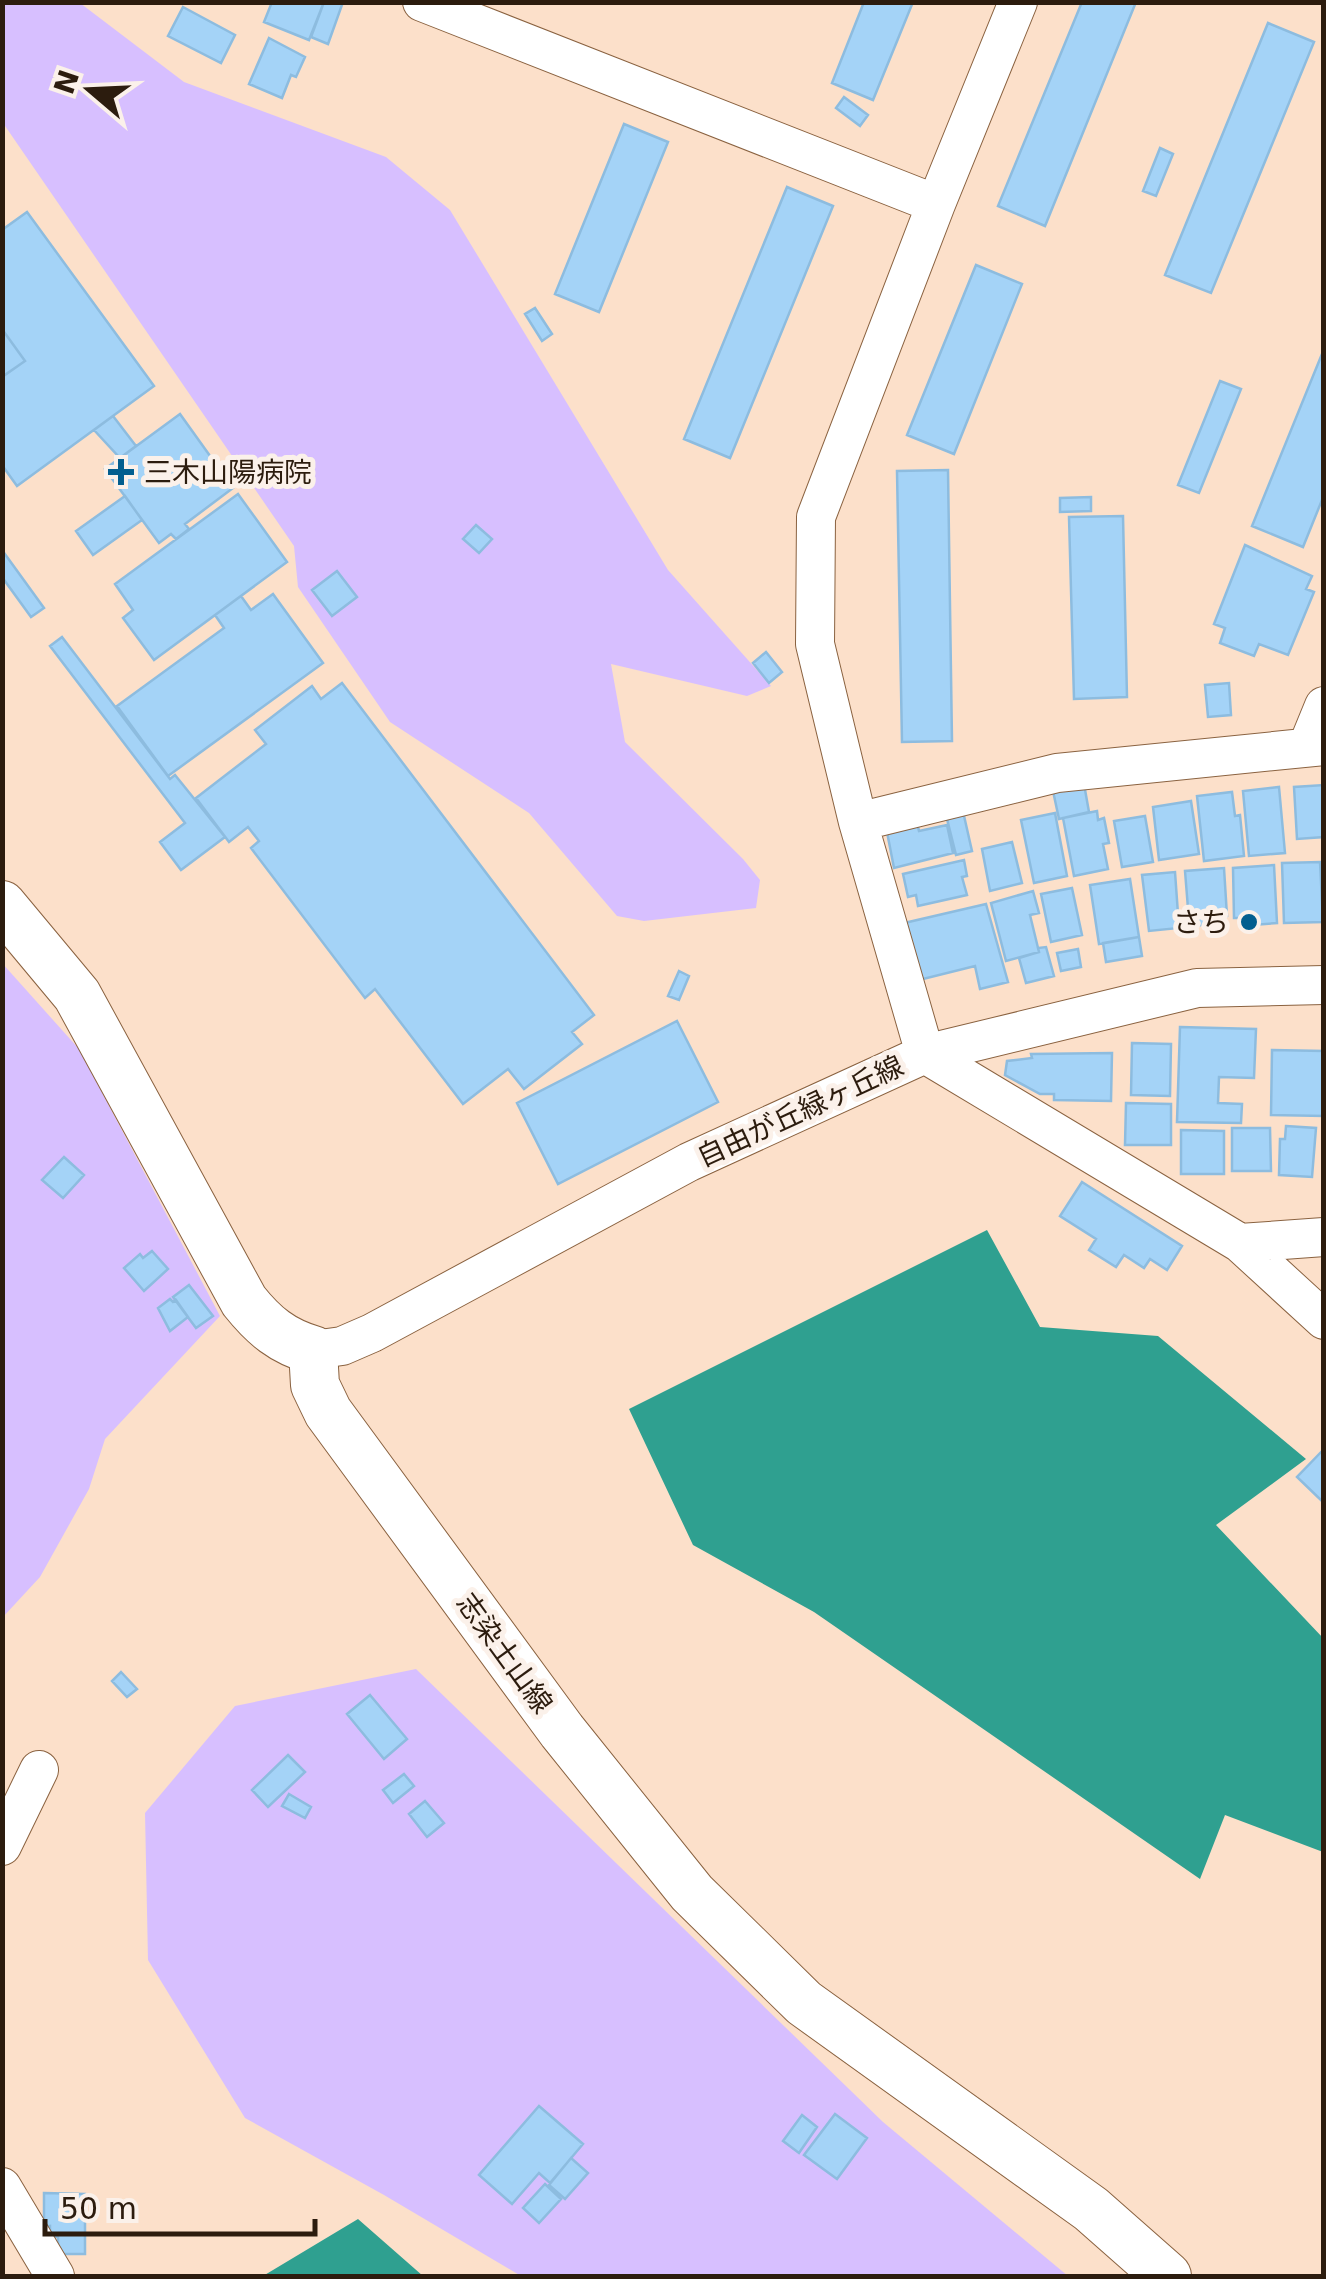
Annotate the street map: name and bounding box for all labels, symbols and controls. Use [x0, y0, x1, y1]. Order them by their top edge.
north arrow [40, 40, 140, 140]
text: N [47, 66, 86, 98]
place label: 三木山陽病院 [144, 456, 312, 489]
marker: 三木山陽病院 [108, 459, 134, 485]
place label: さち [1173, 906, 1229, 939]
marker: さち [1238, 911, 1260, 933]
street label: 自由が丘緑ヶ丘線 [692, 1049, 909, 1174]
street label: 志染土山線 [450, 1587, 559, 1720]
scale bar [45, 2174, 315, 2236]
text: 50 m [60, 2191, 137, 2226]

